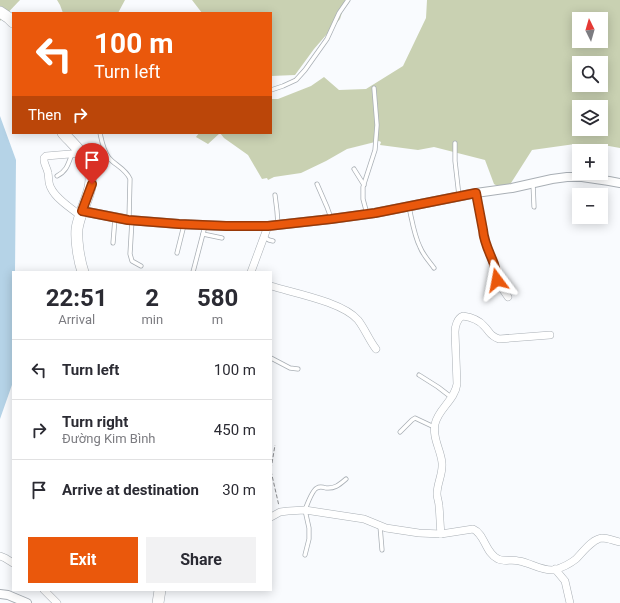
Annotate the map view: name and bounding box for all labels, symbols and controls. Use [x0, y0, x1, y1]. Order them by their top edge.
north arrow [572, 12, 608, 48]
map controls [572, 12, 608, 224]
text: 100 m [94, 27, 173, 60]
icon: left [28, 28, 80, 80]
button: search [572, 56, 608, 92]
text: Turn left [94, 61, 160, 82]
button: layers [572, 100, 608, 136]
icon: right [69, 104, 91, 126]
text: Then [28, 106, 61, 124]
pin [75, 143, 109, 184]
button: + [572, 144, 608, 180]
icon: arrive [81, 149, 103, 171]
button: − [572, 188, 608, 224]
position arrow [476, 259, 518, 301]
text: 22:51 [46, 284, 108, 312]
text: 2 [145, 284, 159, 312]
text: 580 [197, 284, 238, 312]
text: Arrival [58, 312, 95, 327]
text: min [141, 312, 163, 327]
text: m [212, 312, 223, 327]
icon: left [28, 359, 50, 381]
text: Turn left [62, 361, 119, 379]
text: 100 m [214, 361, 256, 379]
text: Turn right [62, 413, 128, 431]
icon: right [28, 419, 50, 441]
text: 450 m [214, 421, 256, 439]
text: Đường Kim Bình [62, 431, 156, 446]
icon: arrive [28, 479, 50, 501]
text: Arrive at destination [62, 481, 199, 499]
text: 30 m [222, 481, 256, 499]
button: Exit [28, 537, 138, 583]
button: Share [146, 537, 256, 583]

